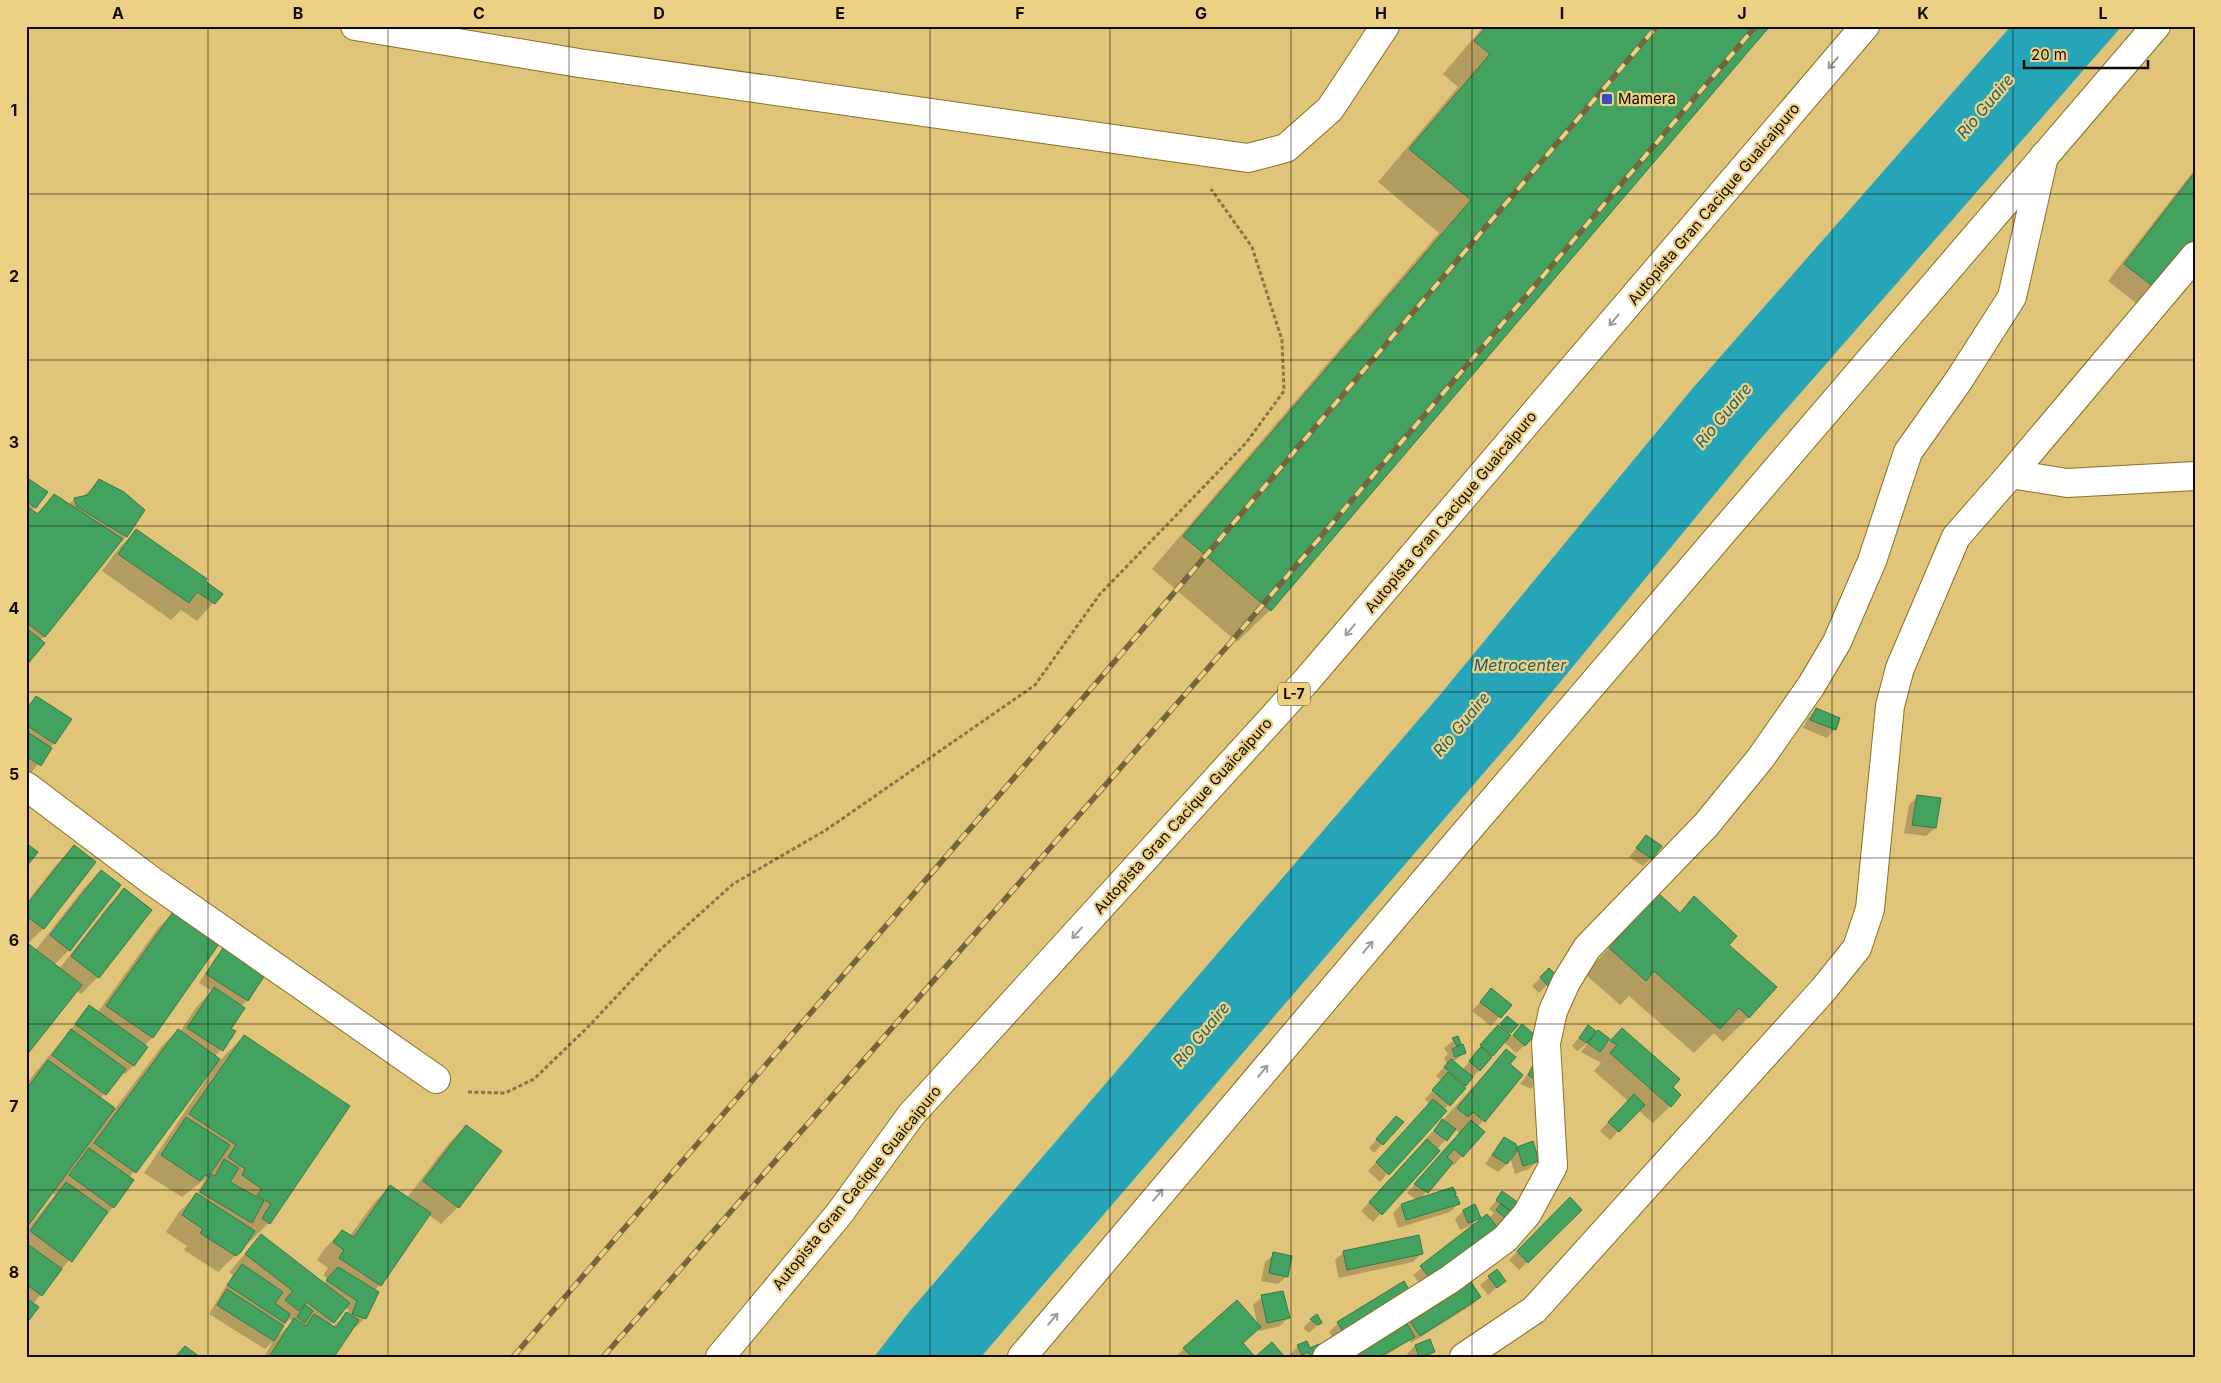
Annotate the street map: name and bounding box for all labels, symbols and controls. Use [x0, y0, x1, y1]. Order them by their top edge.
text: A [112, 3, 124, 23]
text: B [293, 3, 303, 23]
text: C [473, 3, 485, 23]
text: D [653, 3, 665, 23]
text: E [835, 3, 845, 23]
text: F [1015, 3, 1025, 23]
text: G [1195, 3, 1207, 23]
text: H [1375, 3, 1387, 23]
text: I [1560, 3, 1564, 23]
text: J [1737, 3, 1747, 23]
text: K [1917, 3, 1929, 23]
text: L [2098, 3, 2108, 23]
scale bar [2024, 38, 2147, 70]
text: 20 m [2031, 45, 2067, 64]
one-way arrow [1828, 57, 1839, 70]
water label: Río Guaire [1952, 70, 2018, 142]
place label: Mamera [1618, 89, 1676, 108]
marker: Mamera [1600, 92, 1614, 106]
street label: Autopista Gran Cacique Guaicaipuro [1624, 99, 1804, 308]
text: 1 [11, 100, 17, 120]
text: 2 [9, 266, 19, 286]
one-way arrow [1609, 313, 1620, 326]
water label: Río Guaire [1690, 379, 1756, 451]
street label: Autopista Gran Cacique Guaicaipuro [1361, 407, 1541, 616]
text: 3 [9, 432, 19, 452]
text: 4 [9, 598, 20, 618]
one-way arrow [1344, 624, 1355, 637]
water label: Metrocenter [1474, 655, 1567, 675]
road number: L-7 [1278, 682, 1310, 706]
water label: Río Guaire [1428, 688, 1494, 760]
street label: Autopista Gran Cacique Guaicaipuro [1089, 714, 1276, 918]
text: 5 [9, 764, 19, 784]
one-way arrow [1071, 927, 1083, 939]
text: 6 [9, 930, 19, 950]
one-way arrow [1362, 941, 1373, 954]
water label: Río Guaire [1168, 998, 1234, 1070]
one-way arrow [1257, 1065, 1269, 1078]
street label: Autopista Gran Cacique Guaicaipuro [768, 1082, 945, 1294]
text: 7 [9, 1096, 19, 1116]
one-way arrow [1152, 1189, 1163, 1202]
text: 8 [9, 1262, 19, 1282]
one-way arrow [1047, 1313, 1059, 1326]

